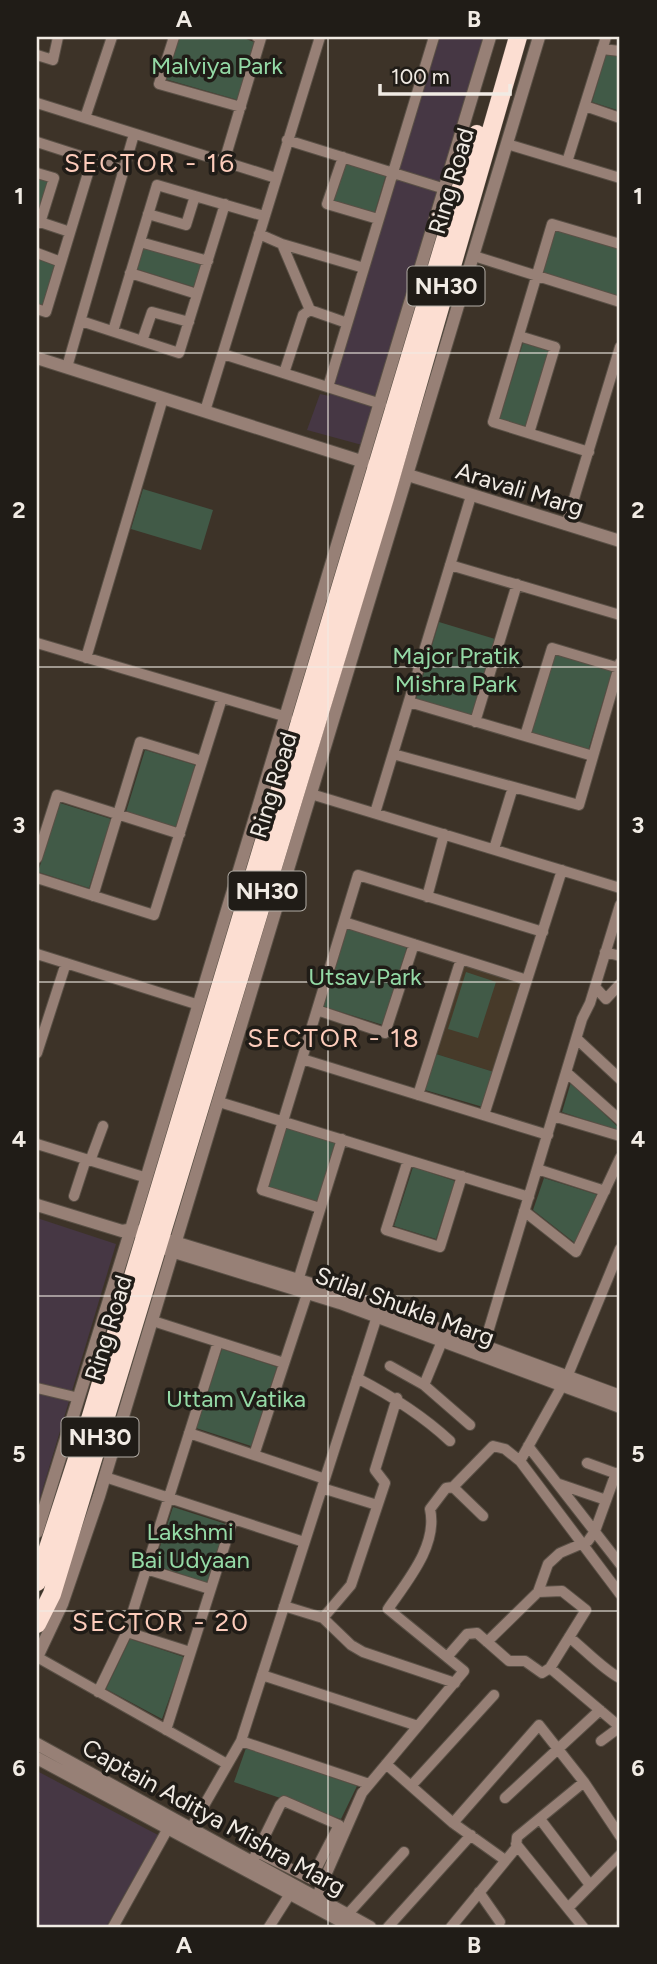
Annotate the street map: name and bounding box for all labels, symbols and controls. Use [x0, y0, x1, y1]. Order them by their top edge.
text: A [176, 5, 193, 33]
text: B [467, 5, 481, 33]
park label: Malviya Park [151, 51, 283, 80]
scale bar [380, 52, 510, 96]
text: 100 m [391, 64, 450, 89]
street label: Ring Road [422, 124, 480, 238]
district label: SECTOR - 16 [64, 147, 236, 179]
text: 1 [14, 182, 24, 210]
text: 1 [633, 182, 643, 210]
road number: NH30 [408, 266, 485, 306]
street label: Aravali Marg [452, 456, 588, 522]
text: 2 [12, 496, 26, 524]
text: 2 [631, 496, 645, 524]
park label: Major Pratik Mishra Park [392, 641, 520, 698]
street label: Ring Road [243, 729, 303, 841]
text: 3 [13, 811, 25, 839]
text: 3 [632, 811, 644, 839]
road number: NH30 [229, 872, 306, 911]
park label: Utsav Park [308, 962, 422, 991]
district label: SECTOR - 18 [247, 1022, 421, 1054]
text: 4 [12, 1125, 26, 1153]
text: 4 [631, 1125, 645, 1153]
street label: Srilal Shukla Marg [311, 1260, 499, 1352]
street label: Ring Road [78, 1272, 138, 1384]
park label: Uttam Vatika [166, 1384, 306, 1413]
road number: NH30 [62, 1418, 138, 1456]
text: 5 [12, 1440, 26, 1468]
text: 5 [631, 1440, 645, 1468]
park label: Lakshmi Bai Udyaan [130, 1517, 250, 1574]
district label: SECTOR - 20 [72, 1606, 250, 1638]
street label: Captain Aditya Mishra Marg [77, 1732, 351, 1902]
text: 6 [12, 1754, 26, 1782]
text: 6 [631, 1754, 645, 1782]
text: A [176, 1931, 193, 1959]
text: B [467, 1931, 481, 1959]

